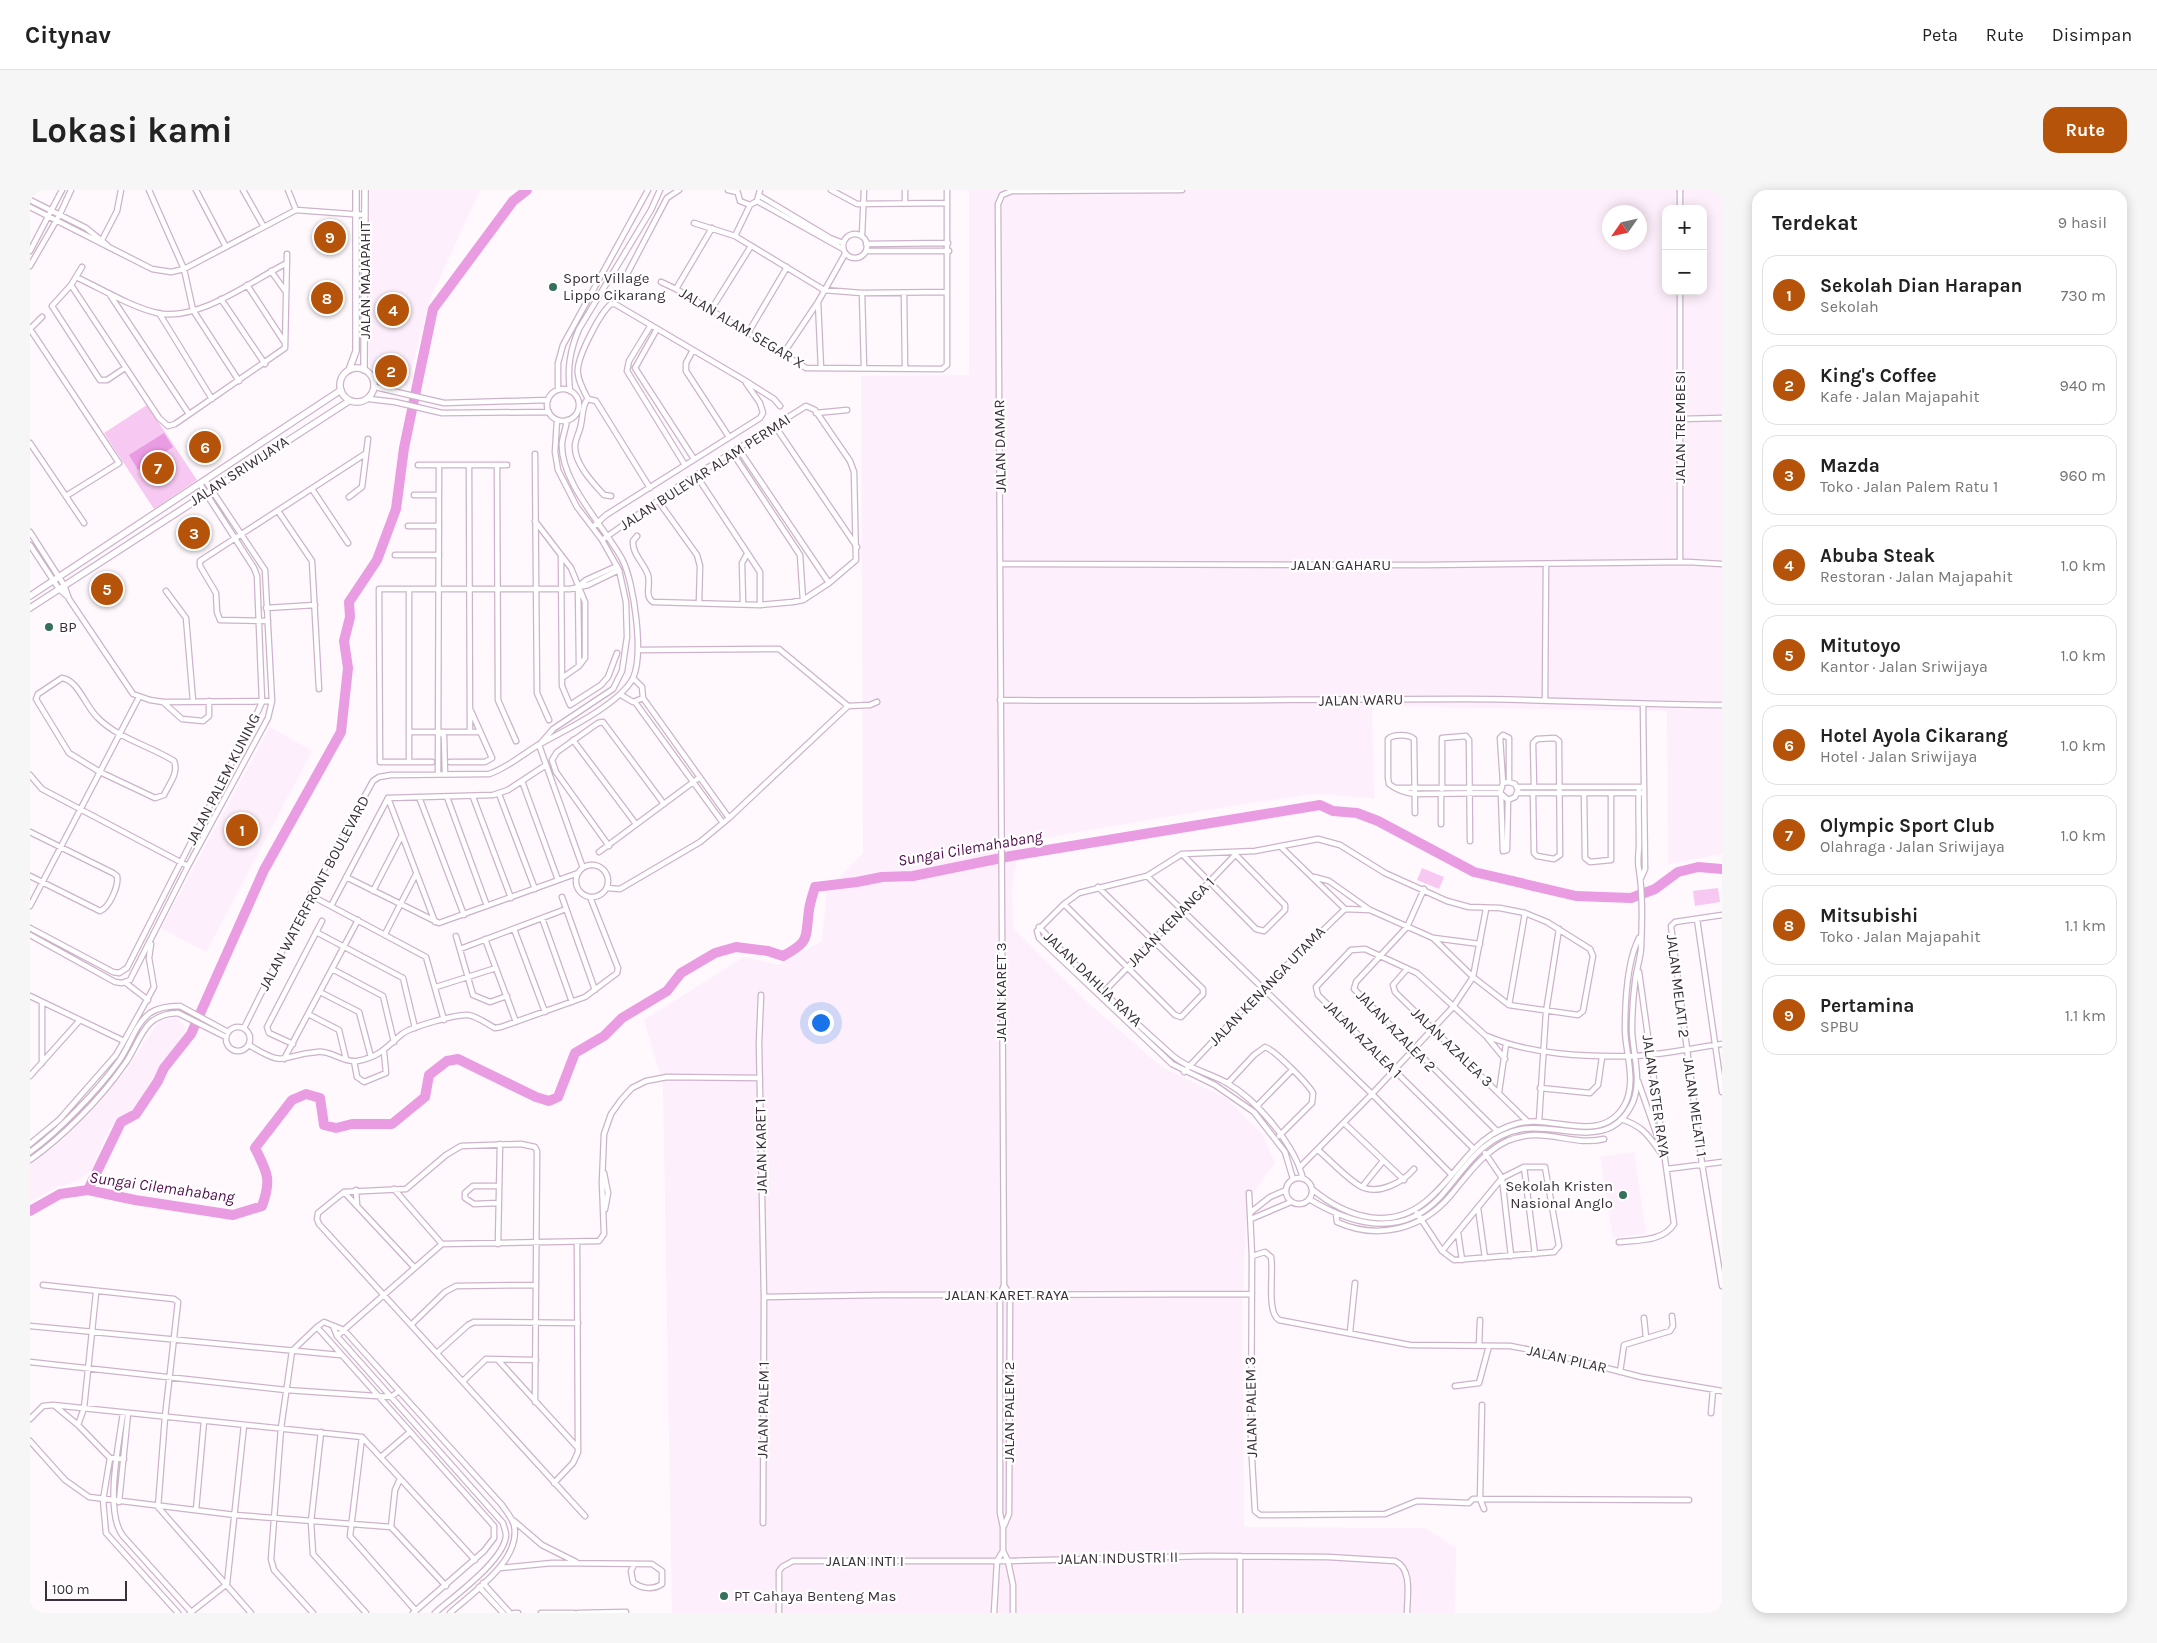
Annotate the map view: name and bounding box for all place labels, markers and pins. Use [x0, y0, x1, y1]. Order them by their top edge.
pin: 9 [314, 218, 346, 256]
place label: Sport Village Lippo Cikarang [563, 269, 666, 304]
pin: 8 [311, 279, 343, 317]
marker: Sport Village Lippo Cikarang [547, 281, 559, 293]
pin: 4 [377, 291, 409, 329]
pin: 2 [375, 352, 407, 390]
pin: 6 [189, 428, 221, 466]
pin: 7 [142, 449, 174, 487]
pin: 3 [178, 514, 210, 552]
pin: 5 [91, 570, 123, 608]
place label: BP [59, 618, 77, 636]
marker: BP [43, 621, 55, 633]
pin: 1 [226, 811, 258, 849]
place label: Sekolah Kristen Nasional Anglo [1505, 1177, 1613, 1212]
marker: Sekolah Kristen Nasional Anglo [1617, 1189, 1629, 1201]
place label: PT Cahaya Benteng Mas [734, 1587, 896, 1605]
marker: PT Cahaya Benteng Mas [718, 1590, 730, 1602]

